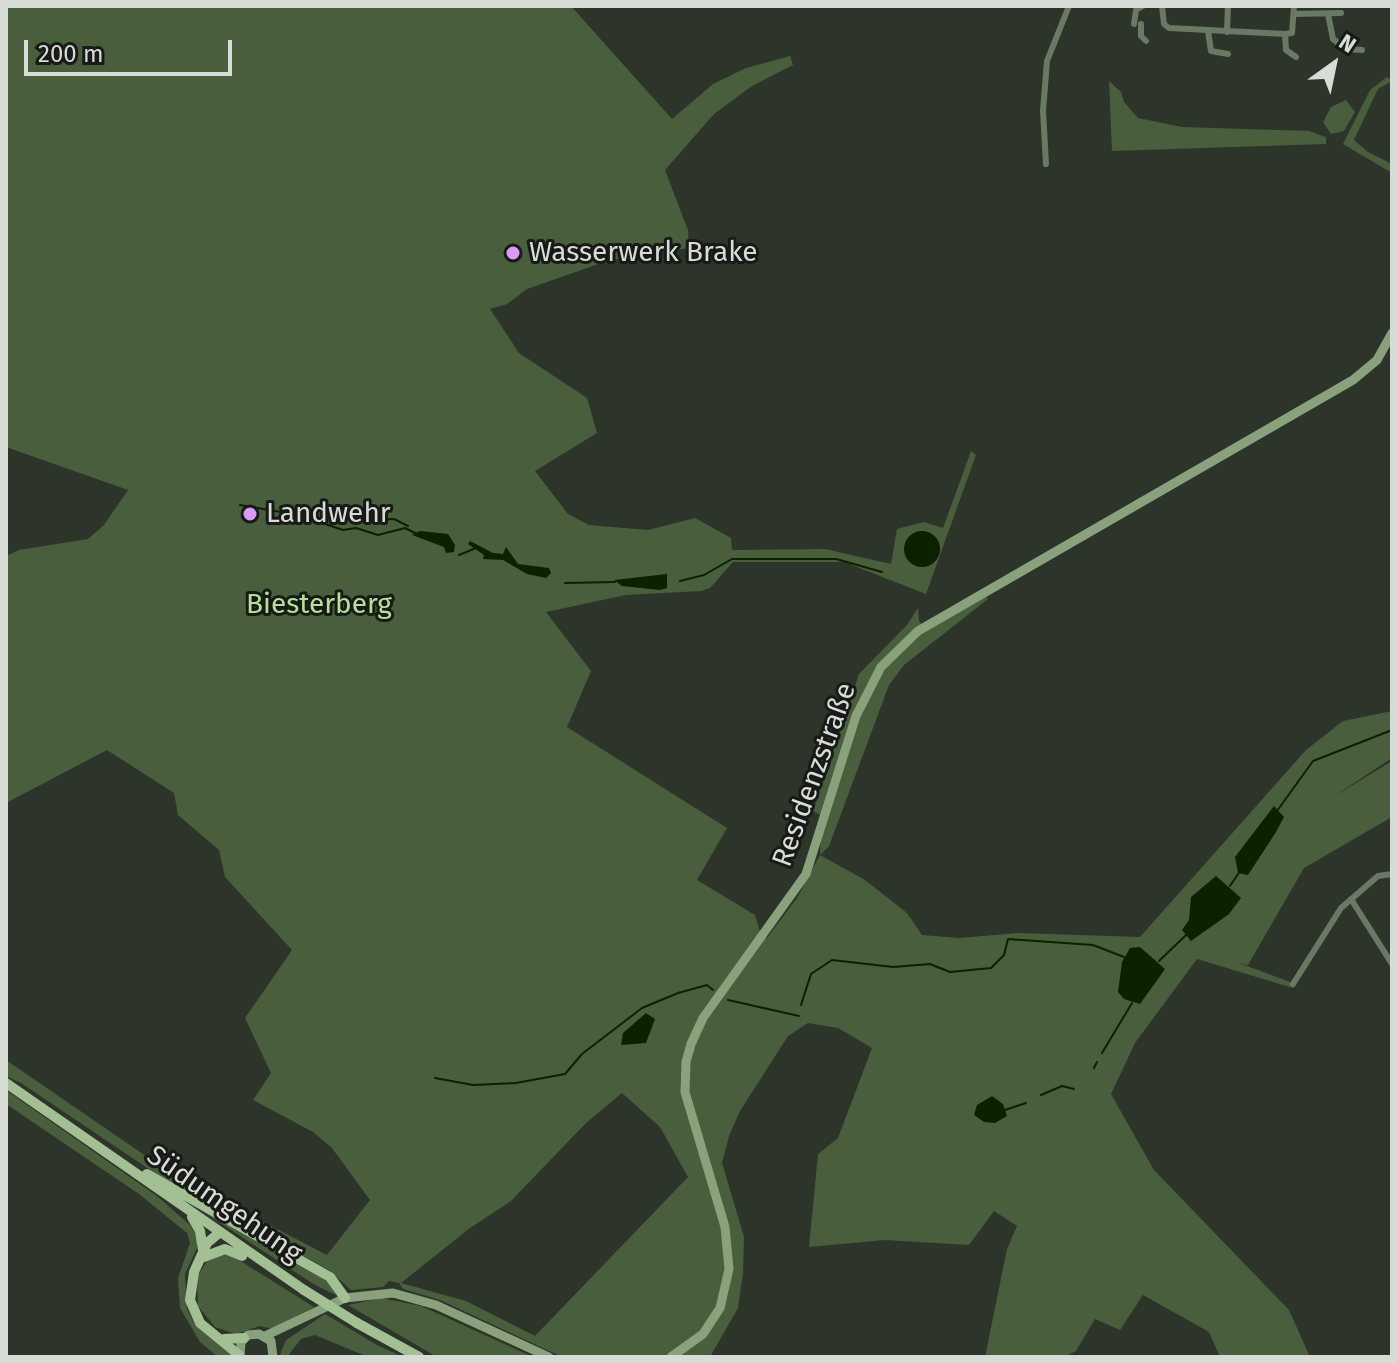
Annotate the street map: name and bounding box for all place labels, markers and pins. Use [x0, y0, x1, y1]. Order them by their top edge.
place label: Wasserwerk Brake [529, 236, 758, 270]
marker: Wasserwerk Brake [504, 244, 522, 262]
place label: Landwehr [266, 497, 391, 531]
marker: Landwehr [241, 505, 259, 523]

